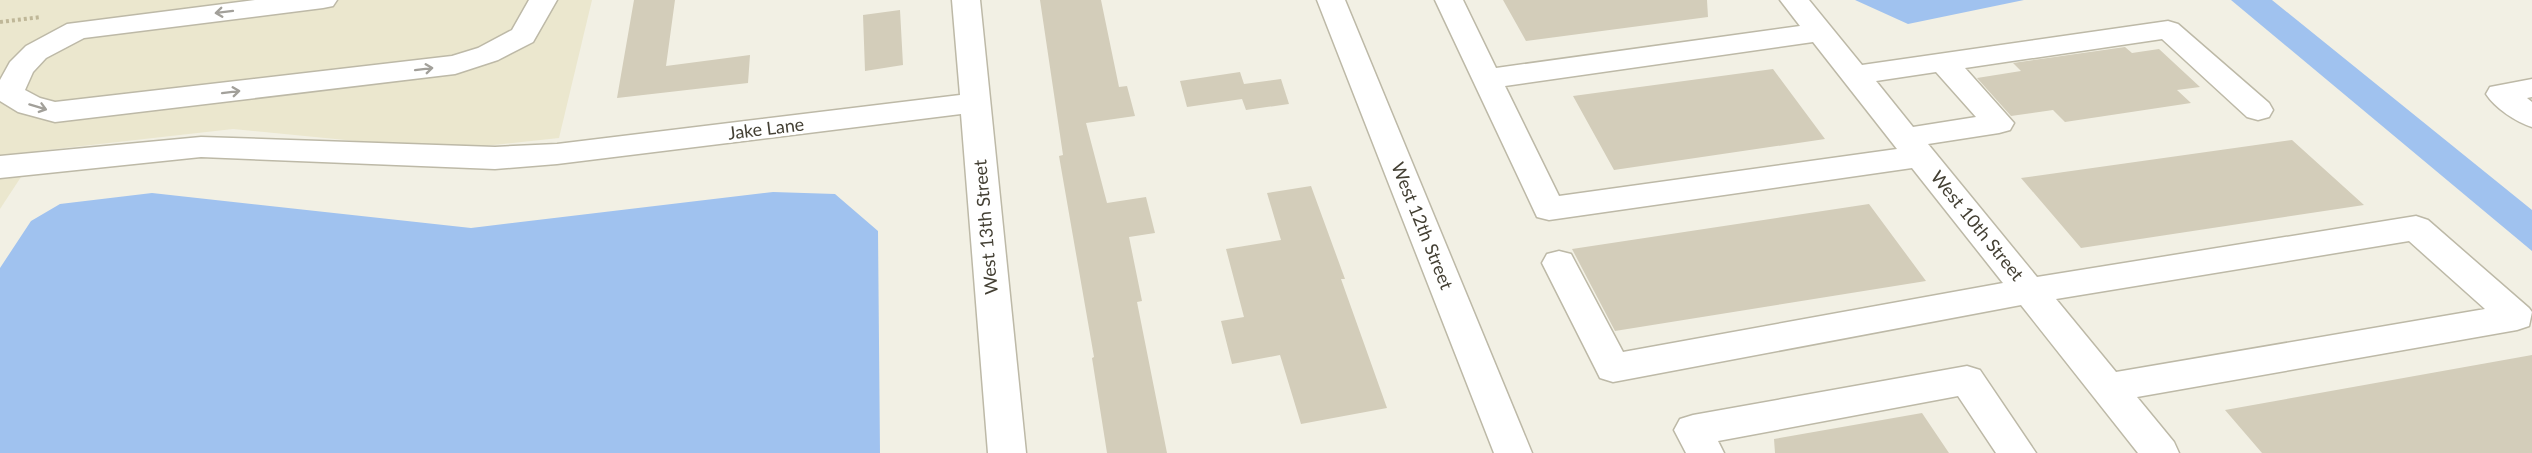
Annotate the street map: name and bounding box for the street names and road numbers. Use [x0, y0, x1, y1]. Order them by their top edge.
street label: Jake Lane [726, 112, 805, 144]
street label: West 13th Street [968, 158, 1002, 295]
street label: West 12th Street [1387, 159, 1459, 293]
street label: West 10th Street [1927, 166, 2029, 285]

